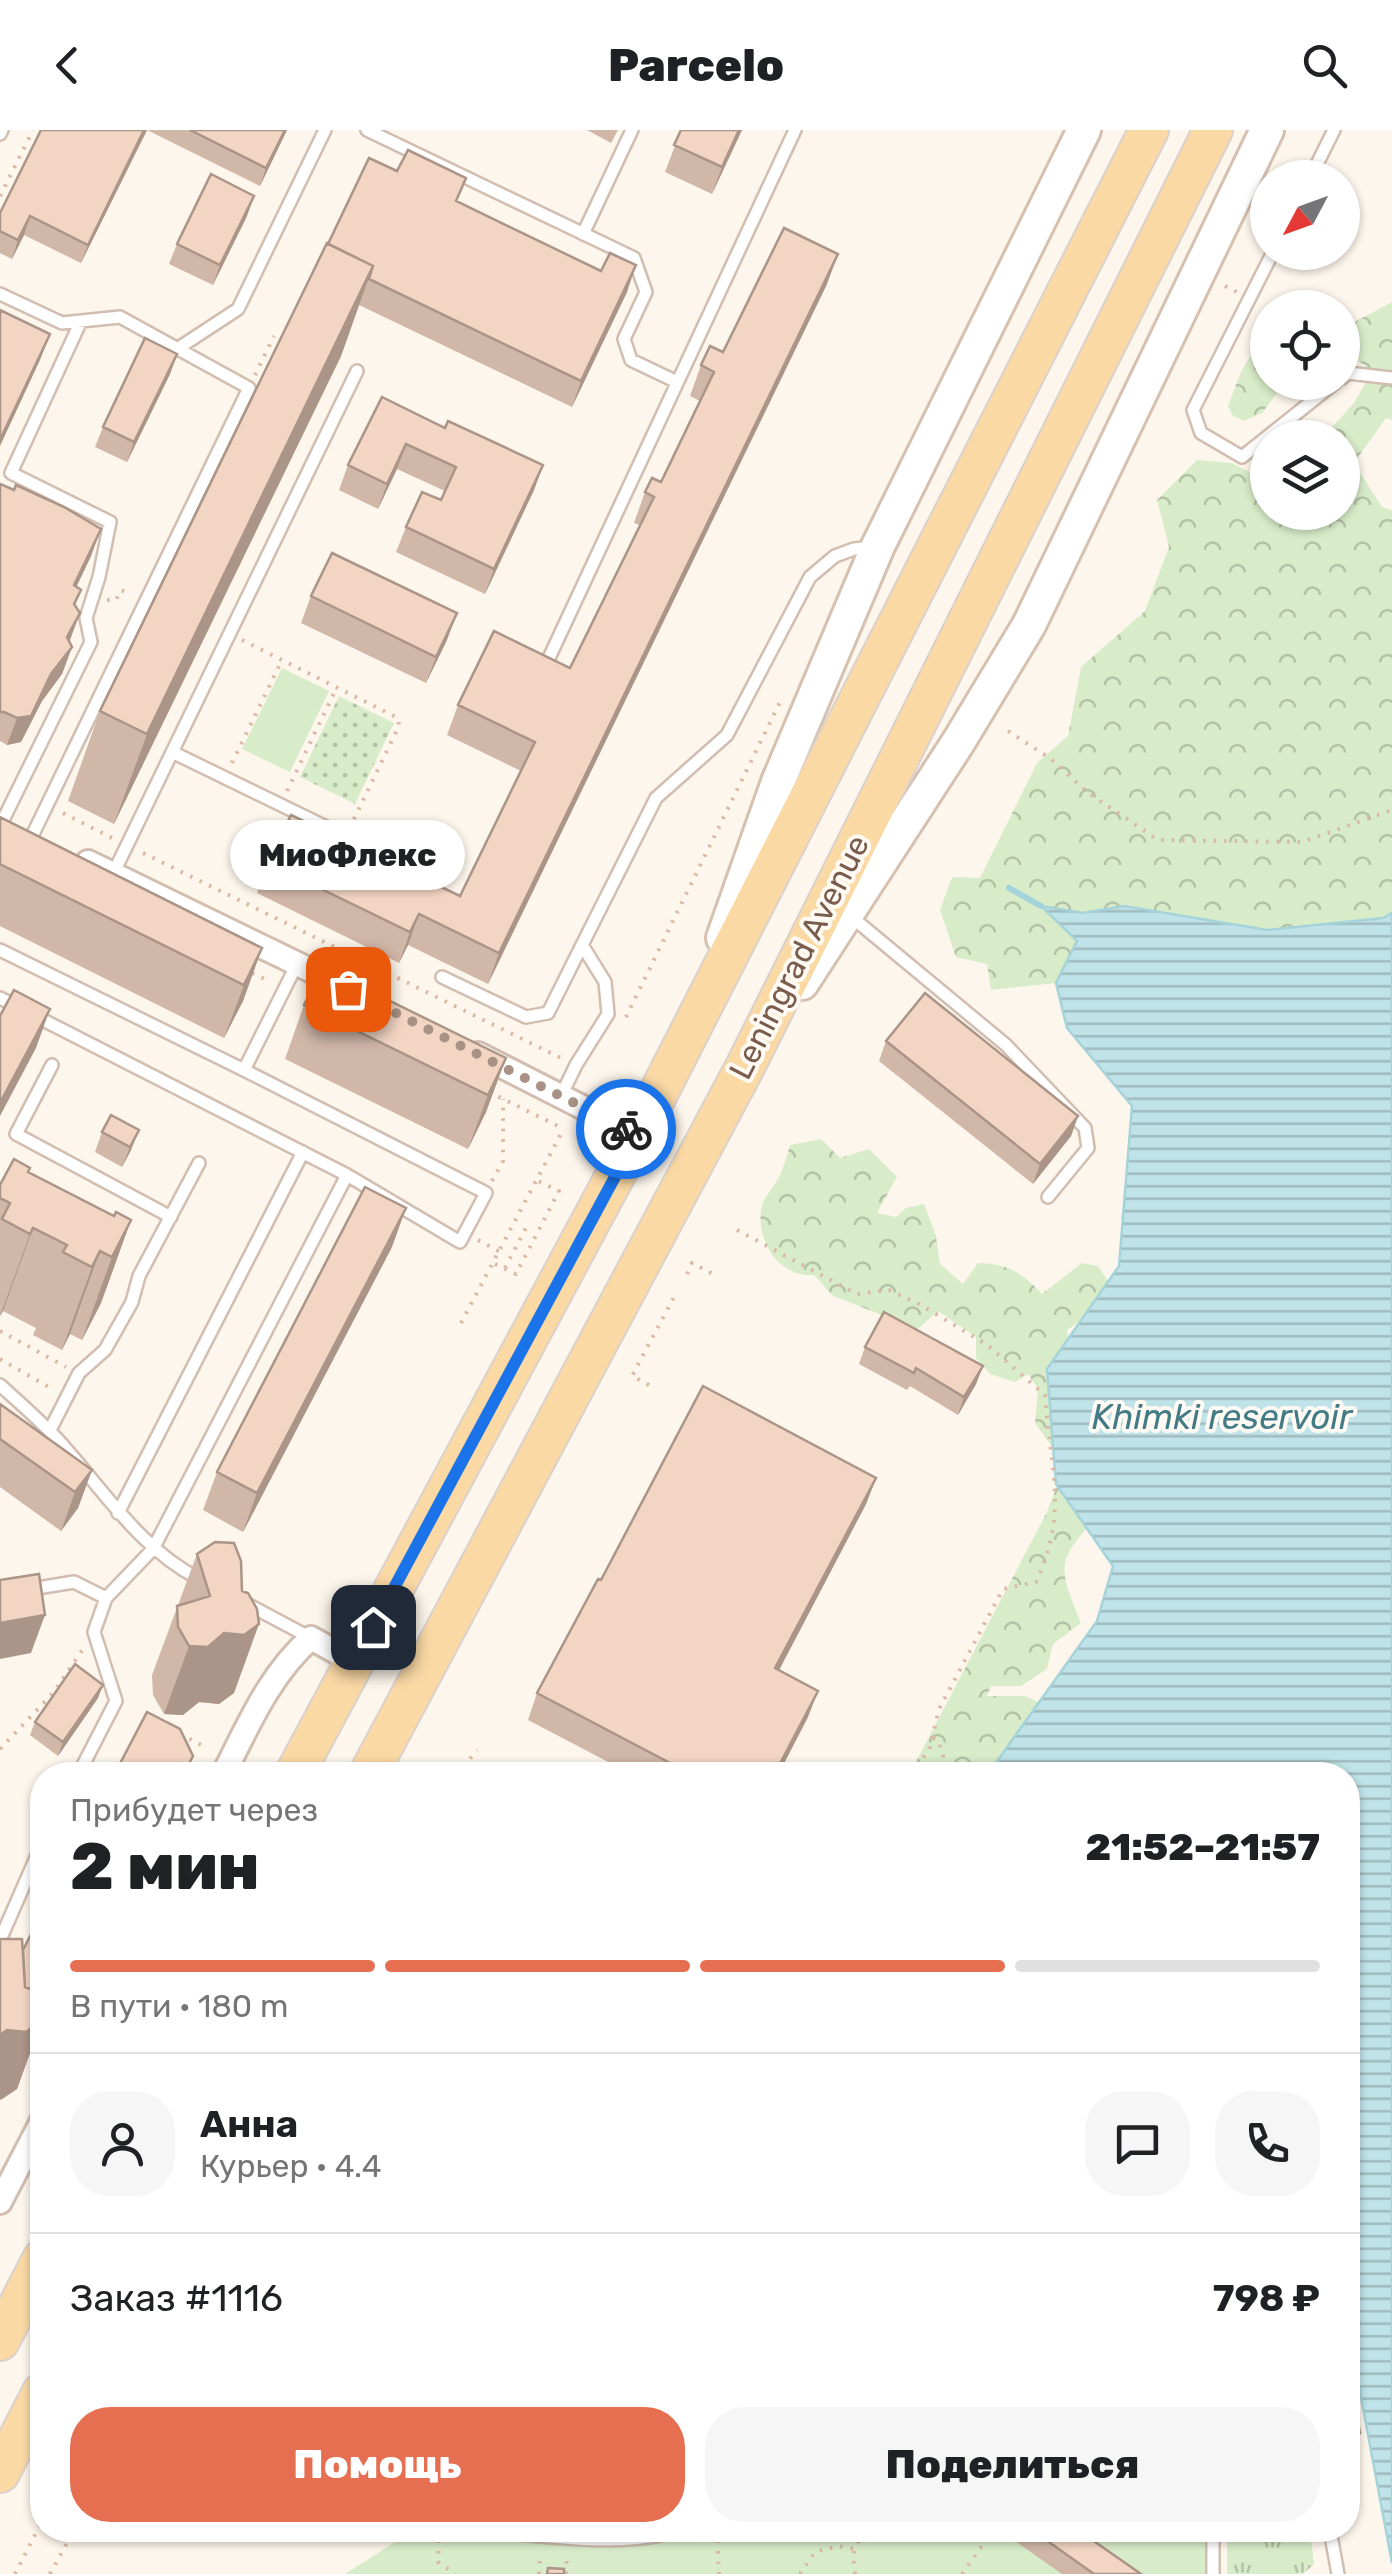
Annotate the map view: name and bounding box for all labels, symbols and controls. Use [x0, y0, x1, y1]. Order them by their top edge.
icon: back [40, 38, 95, 93]
icon: search [1297, 38, 1352, 93]
text: Parcelo [608, 39, 784, 92]
north arrow [1250, 160, 1360, 270]
map controls [1250, 160, 1360, 530]
button: locate [1250, 290, 1360, 400]
button: layers [1250, 420, 1360, 530]
callout: МиоФлекс [230, 819, 466, 889]
street label: Leningrad Avenue [721, 829, 877, 1085]
text: МиоФлекс [259, 836, 436, 874]
pin [306, 947, 391, 1032]
icon: bag [321, 962, 376, 1017]
courier [576, 1079, 676, 1179]
icon: bike [599, 1102, 654, 1157]
water label: Khimki reservoir [1092, 1396, 1354, 1438]
pin [331, 1585, 416, 1670]
icon: home [346, 1600, 401, 1655]
text: Прибудет через [70, 1791, 318, 1829]
text: 21:52–21:57 [1085, 1824, 1320, 1870]
text: 2 мин [70, 1828, 260, 1905]
text: В пути · 180 m [70, 1987, 288, 2025]
button: person [70, 2091, 175, 2196]
button: chat [1085, 2091, 1190, 2196]
button: phone [1215, 2091, 1320, 2196]
text: Анна [200, 2101, 298, 2147]
text: Курьер · 4.4 [200, 2147, 382, 2185]
text: Заказ #1116 [70, 2275, 283, 2321]
text: 798 ₽ [1213, 2275, 1320, 2321]
button: Помощь [70, 2407, 685, 2522]
button: Поделиться [705, 2407, 1320, 2522]

